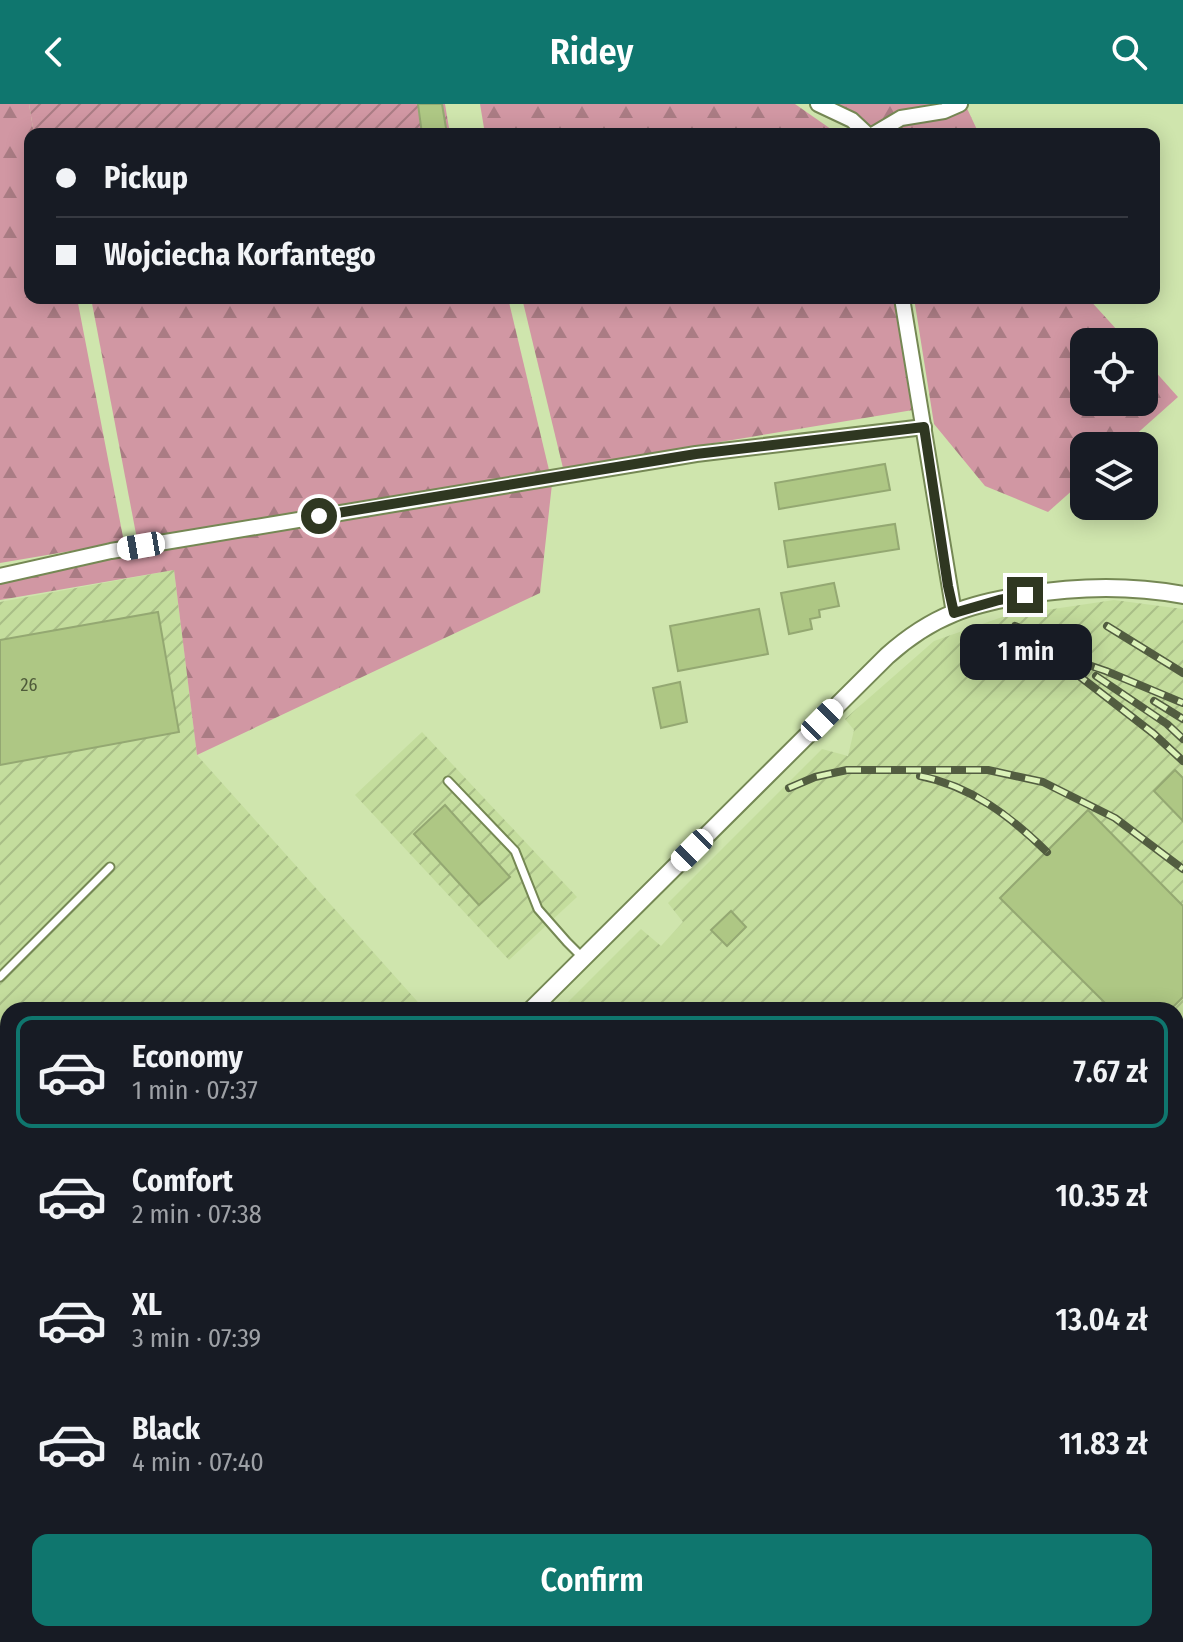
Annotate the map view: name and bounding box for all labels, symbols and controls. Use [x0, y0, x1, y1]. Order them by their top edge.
icon: back [32, 30, 76, 74]
text: Ridey [550, 30, 633, 74]
icon: search [1107, 30, 1151, 74]
text: Pickup [104, 160, 188, 196]
text: Wojciecha Korfantego [104, 237, 376, 273]
map controls [1070, 328, 1158, 520]
button: locate [1070, 328, 1158, 416]
button: layers [1070, 432, 1158, 520]
route start [301, 498, 337, 534]
car [115, 530, 167, 562]
route end [1007, 577, 1043, 613]
callout: 1 min [959, 623, 1091, 679]
text: 1 min [998, 636, 1054, 667]
house number: 26 [21, 674, 38, 696]
car [797, 695, 847, 745]
car [667, 825, 717, 875]
icon: car [36, 1036, 108, 1108]
text: Economy [132, 1039, 243, 1075]
text: 7.67 zł [1073, 1054, 1148, 1090]
text: 1 min · 07:37 [132, 1075, 258, 1106]
icon: car [36, 1160, 108, 1232]
text: Comfort [132, 1163, 233, 1199]
text: 10.35 zł [1055, 1178, 1148, 1214]
text: 2 min · 07:38 [132, 1199, 262, 1230]
icon: car [36, 1284, 108, 1356]
text: XL [132, 1287, 162, 1323]
text: 13.04 zł [1056, 1302, 1148, 1338]
text: 3 min · 07:39 [132, 1323, 261, 1354]
icon: car [36, 1408, 108, 1480]
text: Black [132, 1411, 200, 1447]
text: 11.83 zł [1059, 1426, 1148, 1462]
text: 4 min · 07:40 [132, 1447, 264, 1478]
button: Confirm [32, 1534, 1152, 1626]

